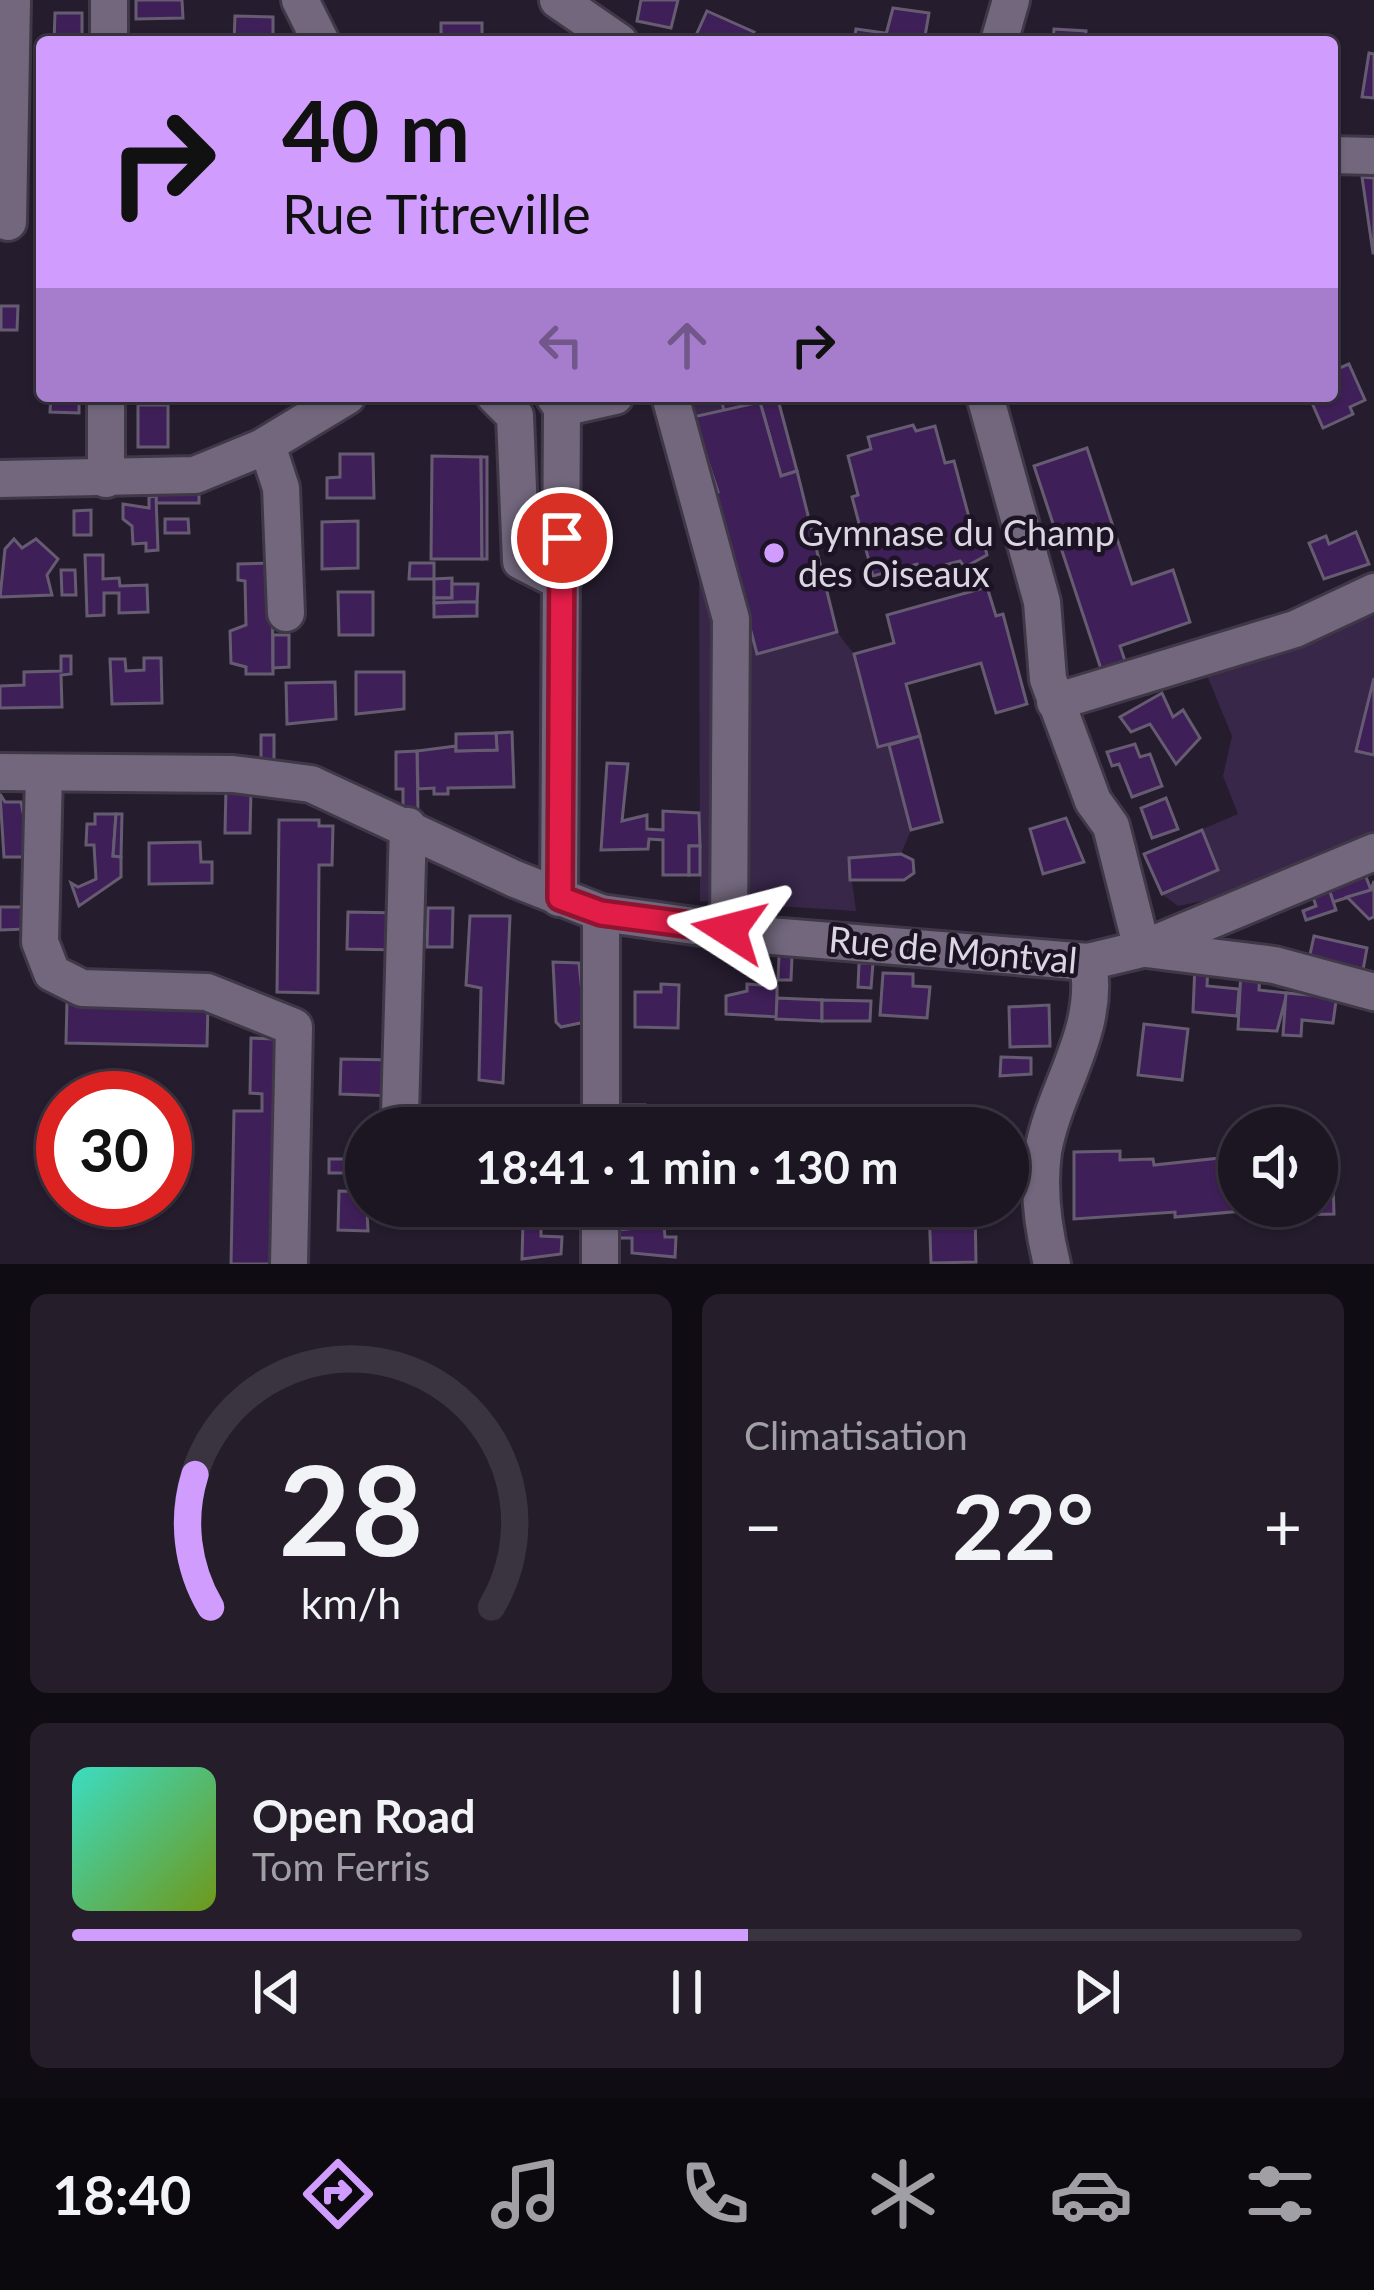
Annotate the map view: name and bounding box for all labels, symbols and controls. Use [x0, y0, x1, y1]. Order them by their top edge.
text: 40 m [282, 79, 470, 180]
icon: right [84, 84, 240, 240]
text: Rue Titreville [282, 181, 591, 246]
icon: left [528, 312, 594, 378]
icon: ahead [654, 312, 720, 378]
icon: right [780, 312, 846, 378]
pin [511, 487, 613, 589]
icon: arrive [529, 505, 595, 571]
place label: Gymnase du Champ des Oiseaux [798, 510, 1115, 595]
marker: Gymnase du Champ des Oiseaux [761, 540, 787, 566]
position arrow [666, 867, 792, 993]
street label: Rue de Montval [827, 916, 1079, 982]
speed limit sign: 30 [36, 1071, 192, 1227]
map controls [1218, 1107, 1338, 1227]
button: sound [1218, 1107, 1338, 1227]
text: 18:41 · 1 min · 130 m [476, 1140, 898, 1194]
text: Climatisation [744, 1412, 968, 1458]
text: 28 [279, 1433, 423, 1583]
text: 22° [952, 1471, 1094, 1579]
text: − [744, 1486, 782, 1565]
text: + [1264, 1486, 1302, 1565]
text: km/h [301, 1576, 401, 1627]
text: Open Road [252, 1789, 476, 1843]
text: Tom Ferris [252, 1843, 430, 1889]
icon: previous [244, 1959, 310, 2025]
icon: pause [654, 1959, 720, 2025]
icon: next [1064, 1959, 1130, 2025]
icon: directions [296, 2152, 380, 2236]
icon: music [484, 2152, 568, 2236]
icon: phone [673, 2152, 757, 2236]
icon: climate [861, 2152, 945, 2236]
icon: car [1049, 2152, 1133, 2236]
icon: filters [1238, 2152, 1322, 2236]
text: 18:40 [52, 2162, 191, 2227]

